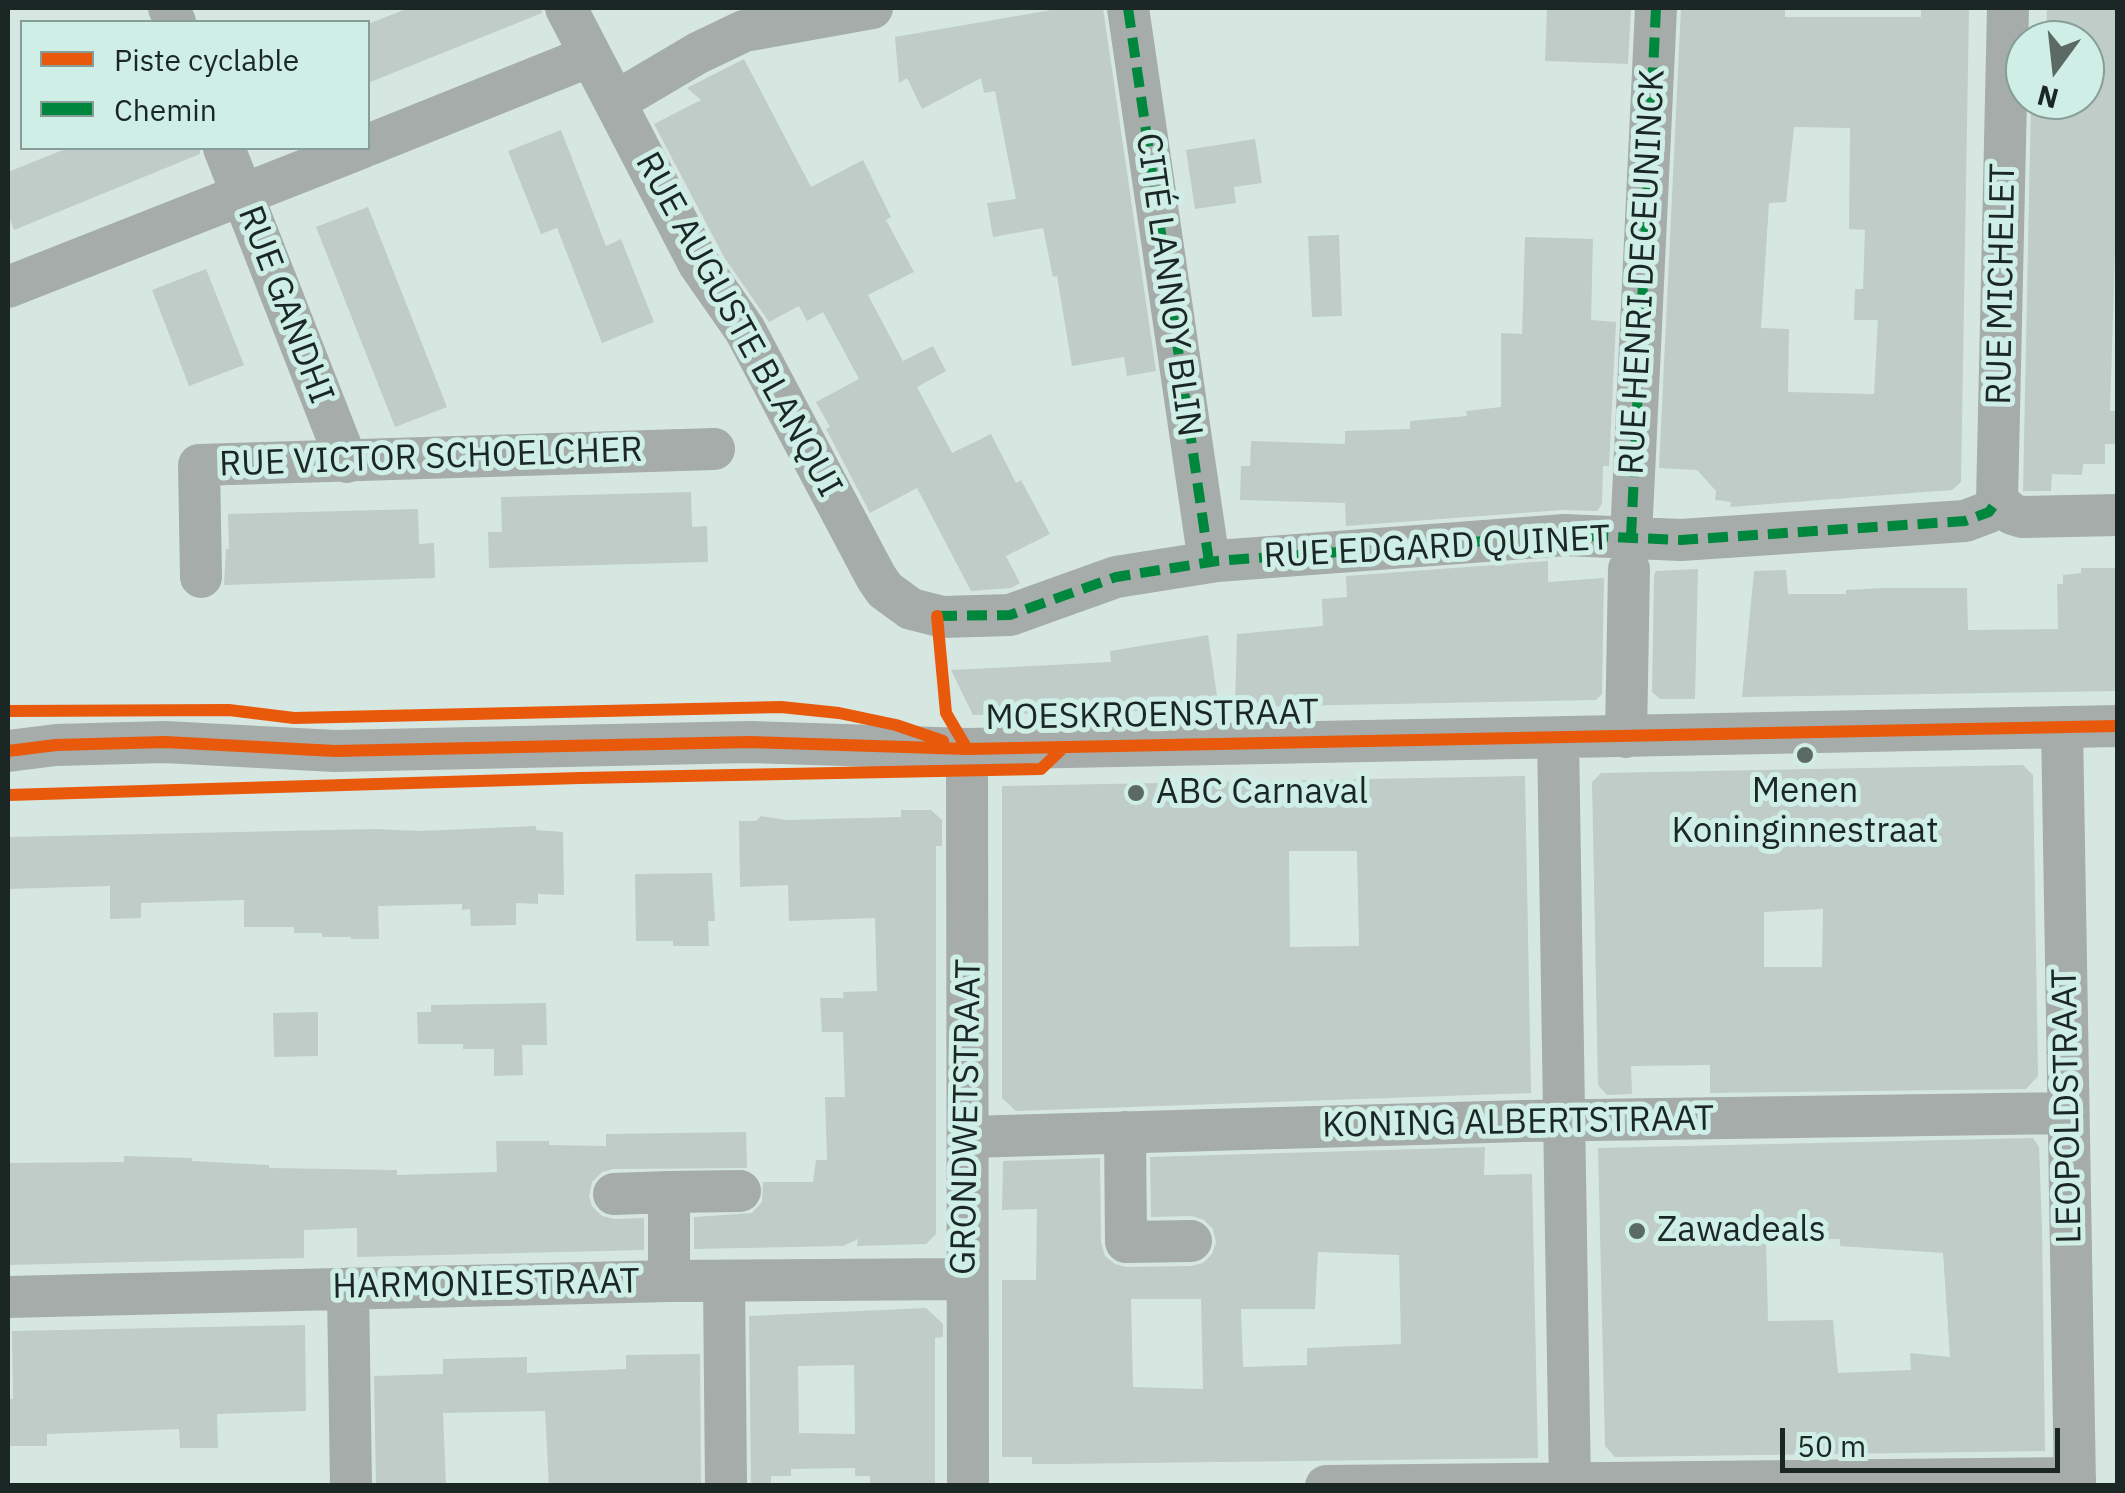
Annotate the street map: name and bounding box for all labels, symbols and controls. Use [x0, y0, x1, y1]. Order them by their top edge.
legend [20, 20, 370, 150]
north arrow [2005, 20, 2105, 120]
text: Piste cyclable [114, 40, 299, 79]
street label: RUE HENRI DECEUNINCK [1611, 68, 1675, 476]
text: N [2033, 77, 2062, 118]
text: Chemin [114, 90, 217, 129]
street label: CITÉ LANNOY BLIN [1126, 130, 1210, 440]
street label: RUE AUGUSTE BLANQUI [626, 145, 850, 505]
street label: RUE MICHELET [1979, 163, 2025, 405]
street label: RUE GANDHI [228, 200, 342, 410]
street label: RUE VICTOR SCHOELCHER [218, 430, 644, 486]
street label: RUE EDGARD QUINET [1263, 518, 1611, 578]
street label: MOESKROENSTRAAT [985, 692, 1319, 740]
marker: Menen Koninginnestraat [1794, 744, 1816, 766]
place label: Menen Koninginnestraat [1671, 771, 1939, 853]
place label: ABC Carnaval [1156, 772, 1368, 814]
marker: ABC Carnaval [1125, 782, 1147, 804]
street label: GRONDWETSTRAAT [943, 959, 991, 1275]
street label: LEOPOLDSTRAAT [2045, 968, 2091, 1244]
street label: KONING ALBERTSTRAAT [1322, 1099, 1714, 1147]
place label: Zawadeals [1657, 1210, 1826, 1252]
marker: Zawadeals [1626, 1220, 1648, 1242]
street label: HARMONIESTRAAT [332, 1261, 640, 1309]
scale bar [1785, 1408, 2065, 1470]
text: 50 m [1797, 1426, 1866, 1465]

